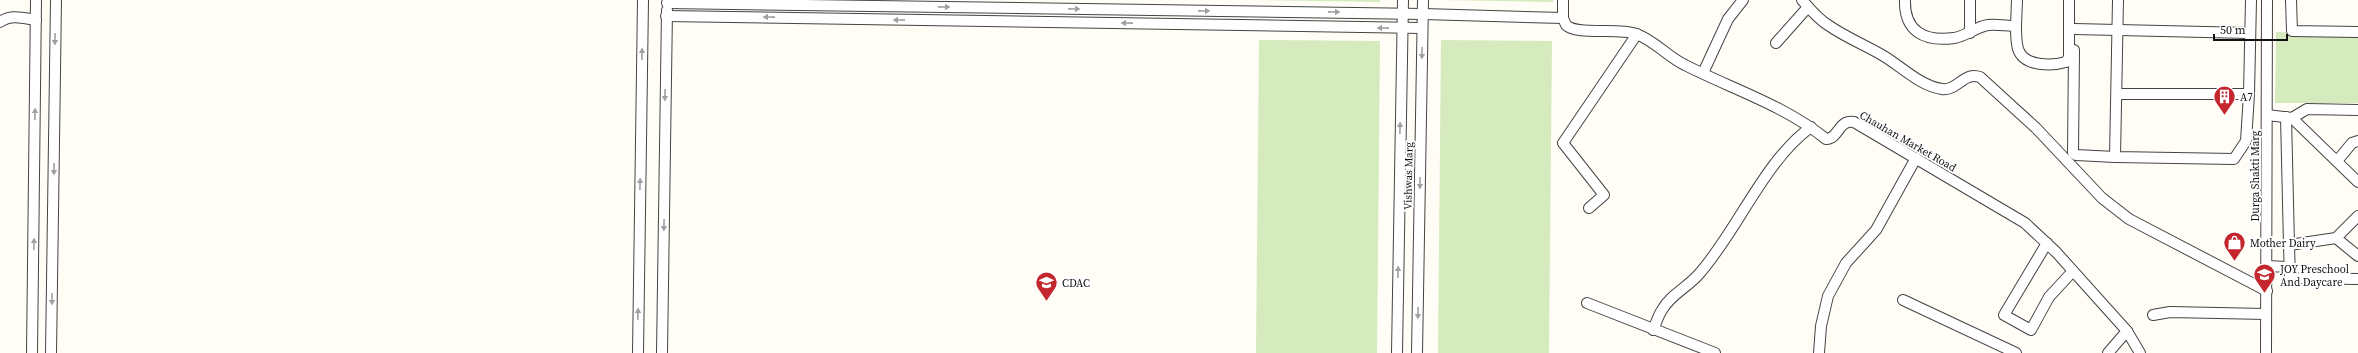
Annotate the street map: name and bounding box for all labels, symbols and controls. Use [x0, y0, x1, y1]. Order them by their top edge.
one-way arrow [938, 4, 951, 10]
one-way arrow [1068, 6, 1081, 12]
one-way arrow [1198, 8, 1211, 14]
one-way arrow [1328, 9, 1340, 16]
one-way arrow [763, 14, 775, 21]
scale bar [2214, 16, 2287, 42]
one-way arrow [892, 17, 905, 23]
one-way arrow [1121, 20, 1133, 27]
text: 50 m [2220, 22, 2246, 38]
one-way arrow [1376, 25, 1389, 31]
one-way arrow [52, 33, 58, 46]
one-way arrow [639, 47, 645, 60]
one-way arrow [1419, 47, 1425, 60]
building icon: A7 [2211, 84, 2237, 117]
one-way arrow [662, 89, 668, 102]
place label: A7 [2240, 90, 2253, 105]
one-way arrow [32, 107, 38, 120]
street label: Chauhan Market Road [1857, 108, 1959, 176]
one-way arrow [1397, 122, 1404, 134]
street label: Durga Shakti Marg [2248, 130, 2263, 222]
street label: Vishwas Marg [1400, 142, 1417, 210]
one-way arrow [50, 163, 57, 175]
one-way arrow [637, 177, 643, 190]
one-way arrow [1417, 177, 1423, 190]
one-way arrow [661, 219, 667, 232]
shop icon: Mother Dairy [2221, 230, 2247, 263]
place label: Mother Dairy [2250, 236, 2316, 251]
one-way arrow [31, 237, 37, 250]
school or university icon: JOY Preschool And Daycare [2252, 262, 2278, 295]
place label: JOY Preschool And Daycare [2279, 262, 2349, 290]
one-way arrow [1395, 265, 1401, 278]
school or university icon: CDAC [1034, 270, 1060, 303]
place label: CDAC [1062, 276, 1090, 291]
one-way arrow [49, 293, 55, 306]
one-way arrow [635, 307, 641, 320]
one-way arrow [1415, 307, 1421, 320]

